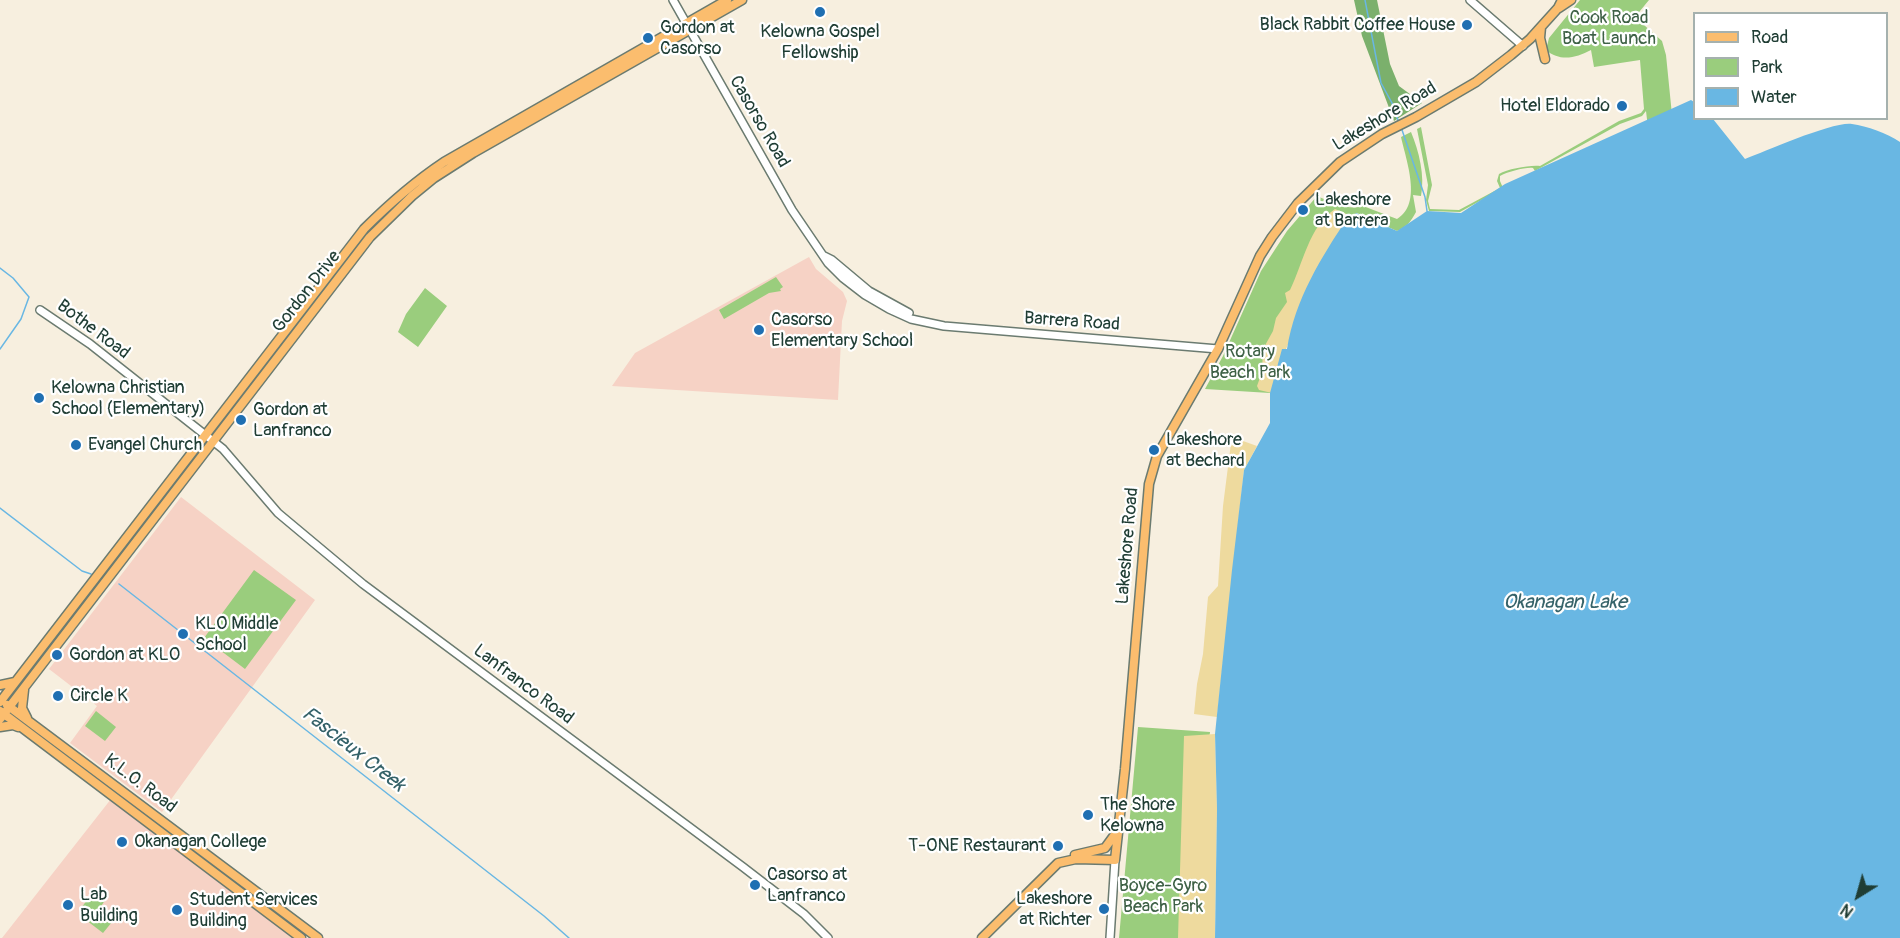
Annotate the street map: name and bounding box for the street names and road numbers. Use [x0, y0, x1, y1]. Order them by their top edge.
street label: Casorso Road [724, 72, 794, 172]
street label: Lakeshore Road [1329, 78, 1441, 156]
street label: Gordon Drive [268, 247, 346, 337]
street label: Bothe Road [52, 296, 134, 364]
street label: Barrera Road [1023, 308, 1121, 336]
street label: Lakeshore Road [1112, 487, 1144, 605]
street label: Lanfranco Road [469, 640, 577, 730]
street label: K.L.O. Road [99, 750, 181, 818]

